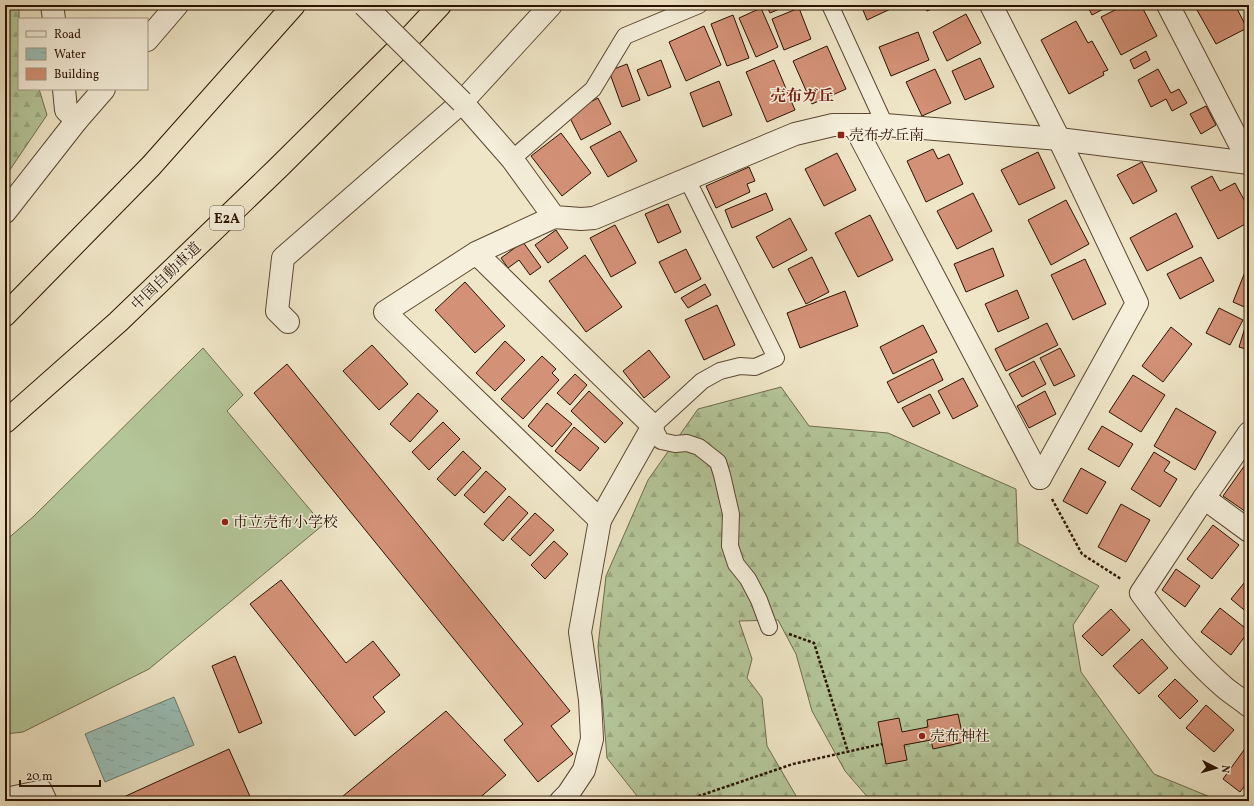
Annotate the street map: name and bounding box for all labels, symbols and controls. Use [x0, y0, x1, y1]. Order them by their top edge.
legend [18, 18, 148, 90]
text: Road [54, 27, 81, 43]
text: Water [54, 47, 86, 63]
text: Building [54, 67, 99, 83]
district label: 売布ガ丘 [770, 86, 834, 108]
place label: 売布ガ丘南 [849, 126, 924, 147]
marker: 売布ガ丘南 [836, 130, 846, 140]
road number: E2A [210, 206, 244, 230]
street label: 中国自動車道 [127, 238, 207, 316]
place label: 市立売布小学校 [233, 513, 338, 534]
marker: 市立売布小学校 [220, 517, 230, 527]
place label: 売布神社 [930, 727, 990, 748]
marker: 売布神社 [917, 731, 927, 741]
north arrow [1196, 748, 1236, 788]
scale bar [20, 762, 100, 788]
text: N [1217, 764, 1232, 774]
text: 20 m [26, 769, 53, 785]

